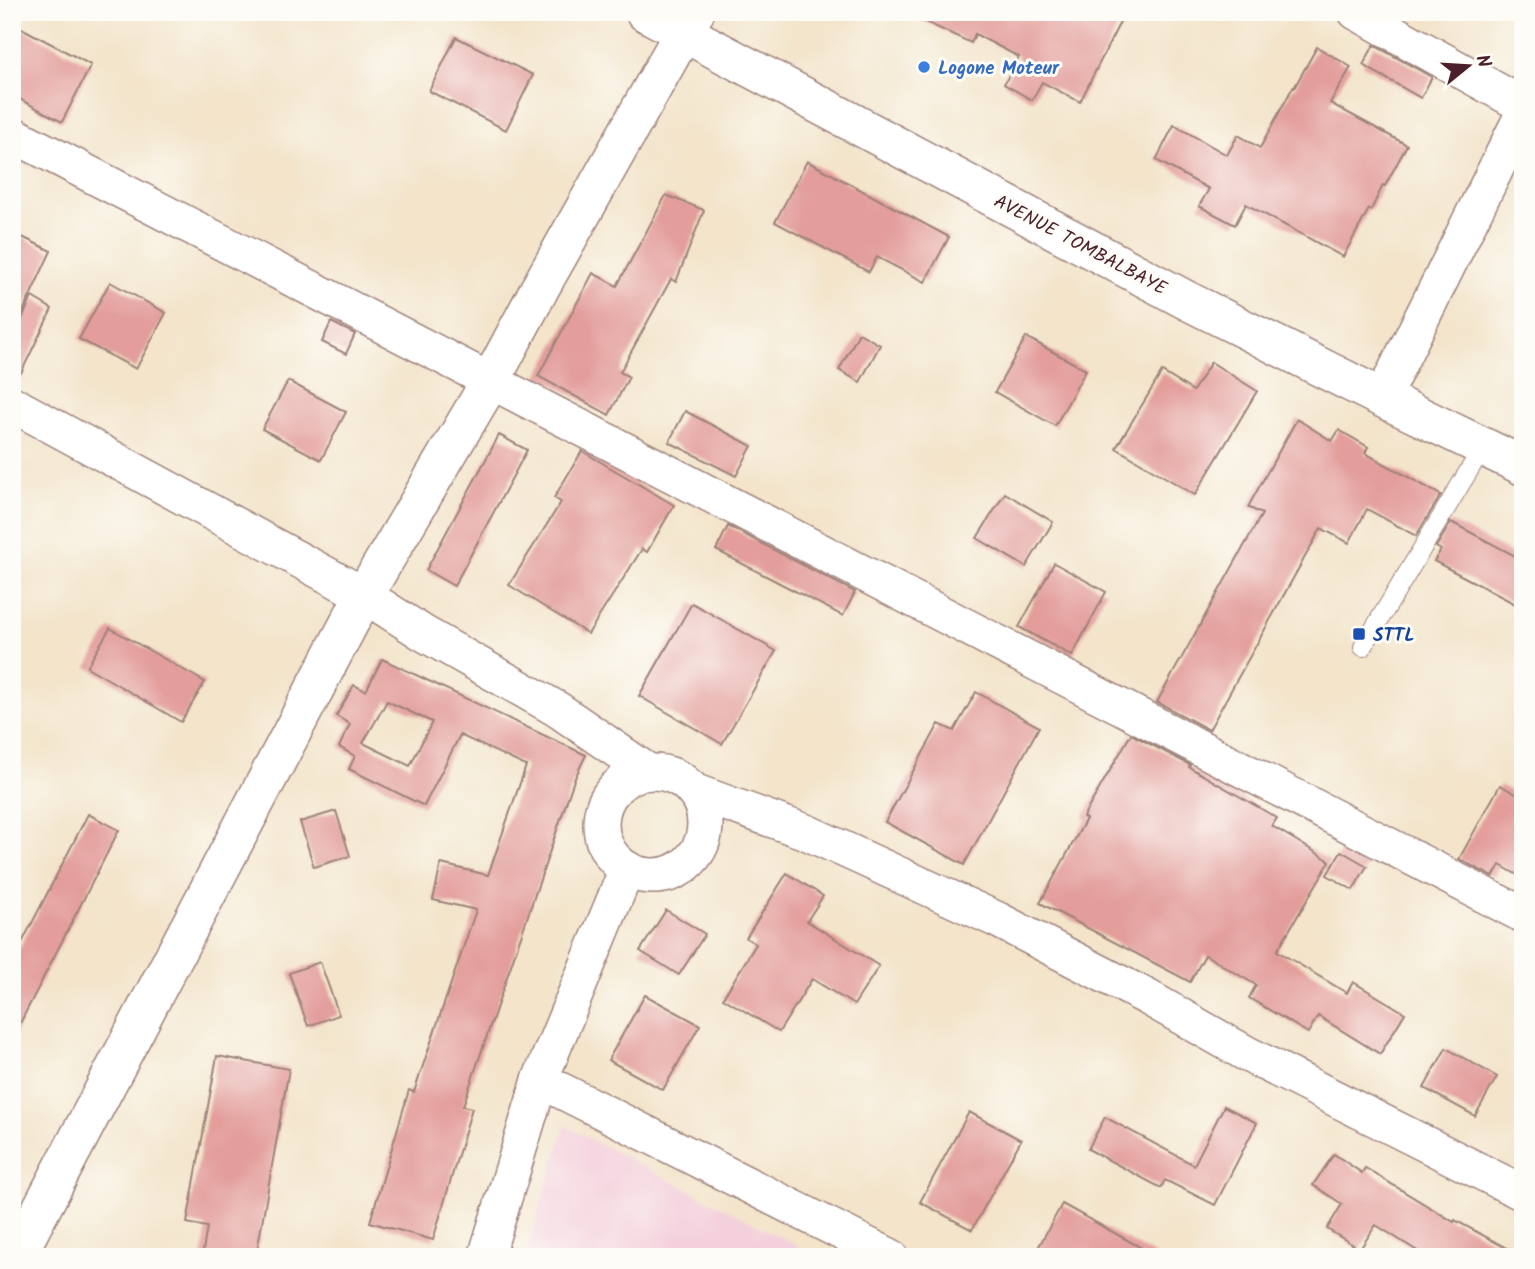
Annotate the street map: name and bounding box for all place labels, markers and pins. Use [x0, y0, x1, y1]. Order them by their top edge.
place label: Logone Moteur [938, 54, 1060, 84]
marker: Logone Moteur [916, 59, 932, 75]
place label: STTL [1373, 621, 1415, 651]
marker: STTL [1351, 626, 1367, 642]

